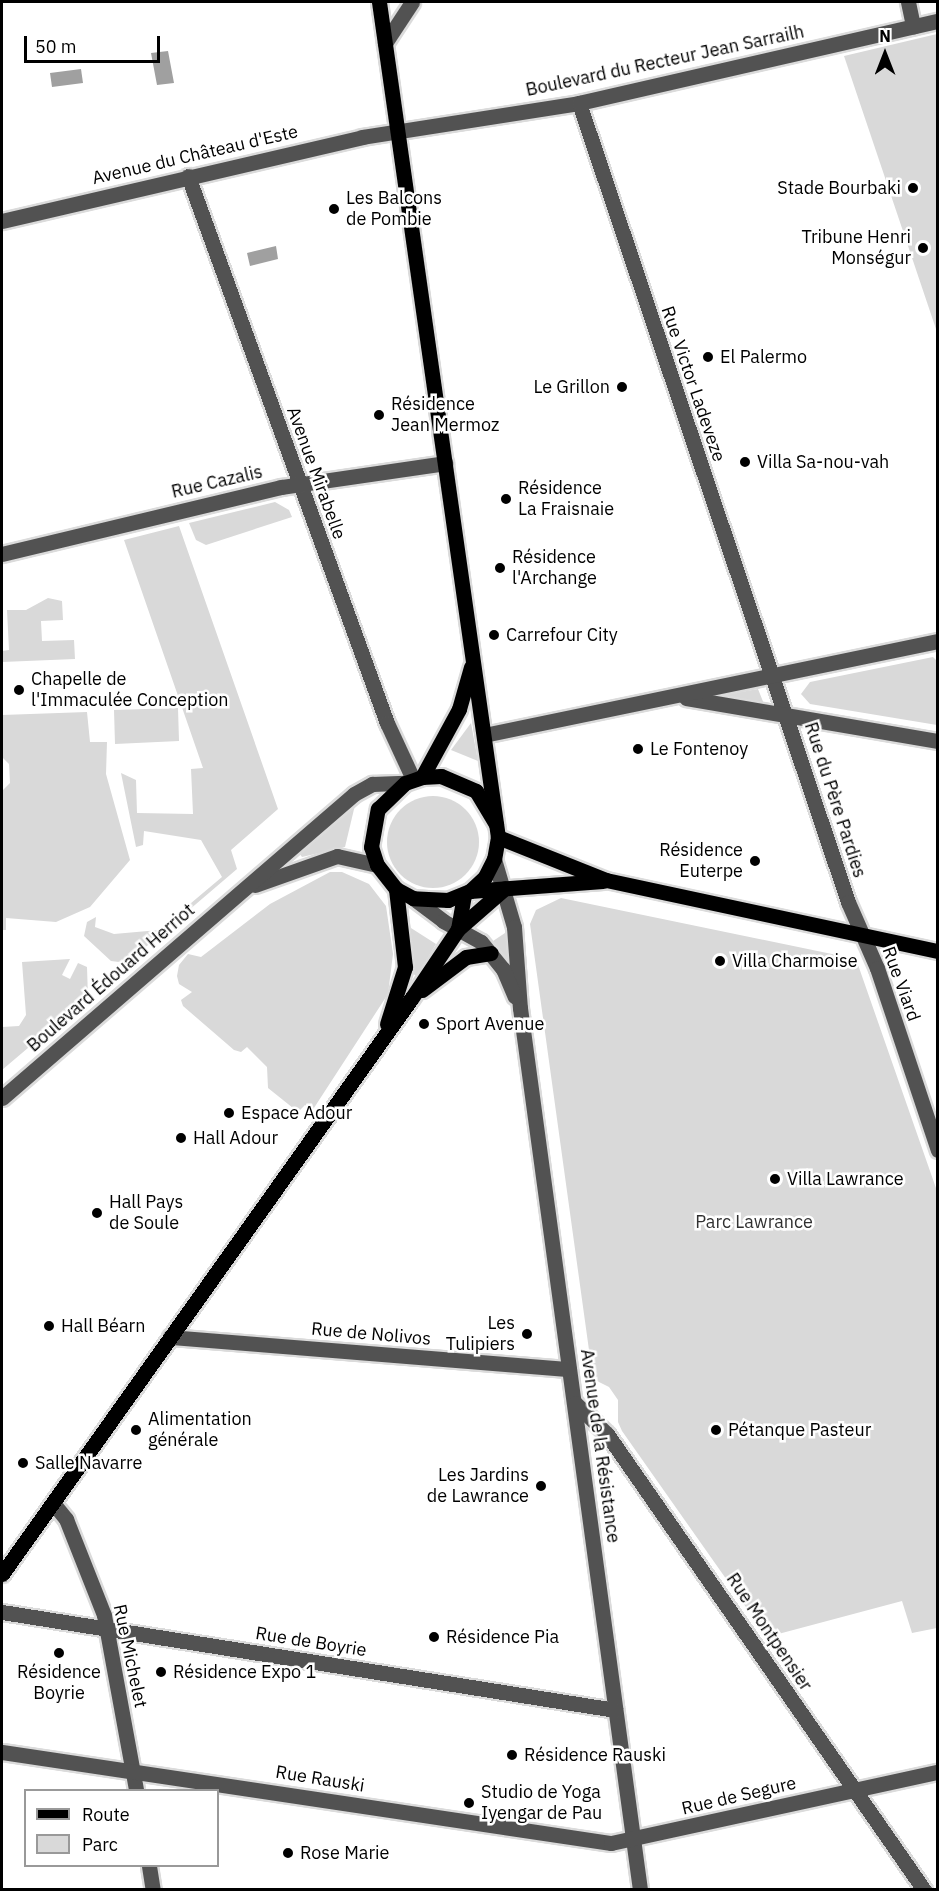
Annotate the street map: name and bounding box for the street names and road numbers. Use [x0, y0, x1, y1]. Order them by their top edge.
street label: Boulevard du Recteur Jean Sarrailh [524, 21, 806, 101]
street label: Avenue du Château d'Este [90, 121, 300, 189]
street label: Rue Victor Ladeveze [656, 303, 730, 465]
street label: Avenue Mirabelle [282, 404, 350, 542]
street label: Rue Cazalis [169, 461, 265, 503]
street label: Rue du Père Pardies [800, 719, 870, 881]
street label: Boulevard Édouard Herriot [23, 899, 199, 1057]
street label: Rue Viard [878, 944, 924, 1024]
street label: Rue de Nolivos [310, 1318, 432, 1350]
street label: Avenue de la Résistance [576, 1348, 624, 1544]
street label: Rue Montpensier [722, 1569, 816, 1695]
street label: Rue Michelet [108, 1602, 152, 1710]
street label: Rue de Boyrie [254, 1623, 368, 1661]
street label: Rue Rauski [274, 1761, 366, 1797]
street label: Rue de Segure [680, 1772, 798, 1820]

